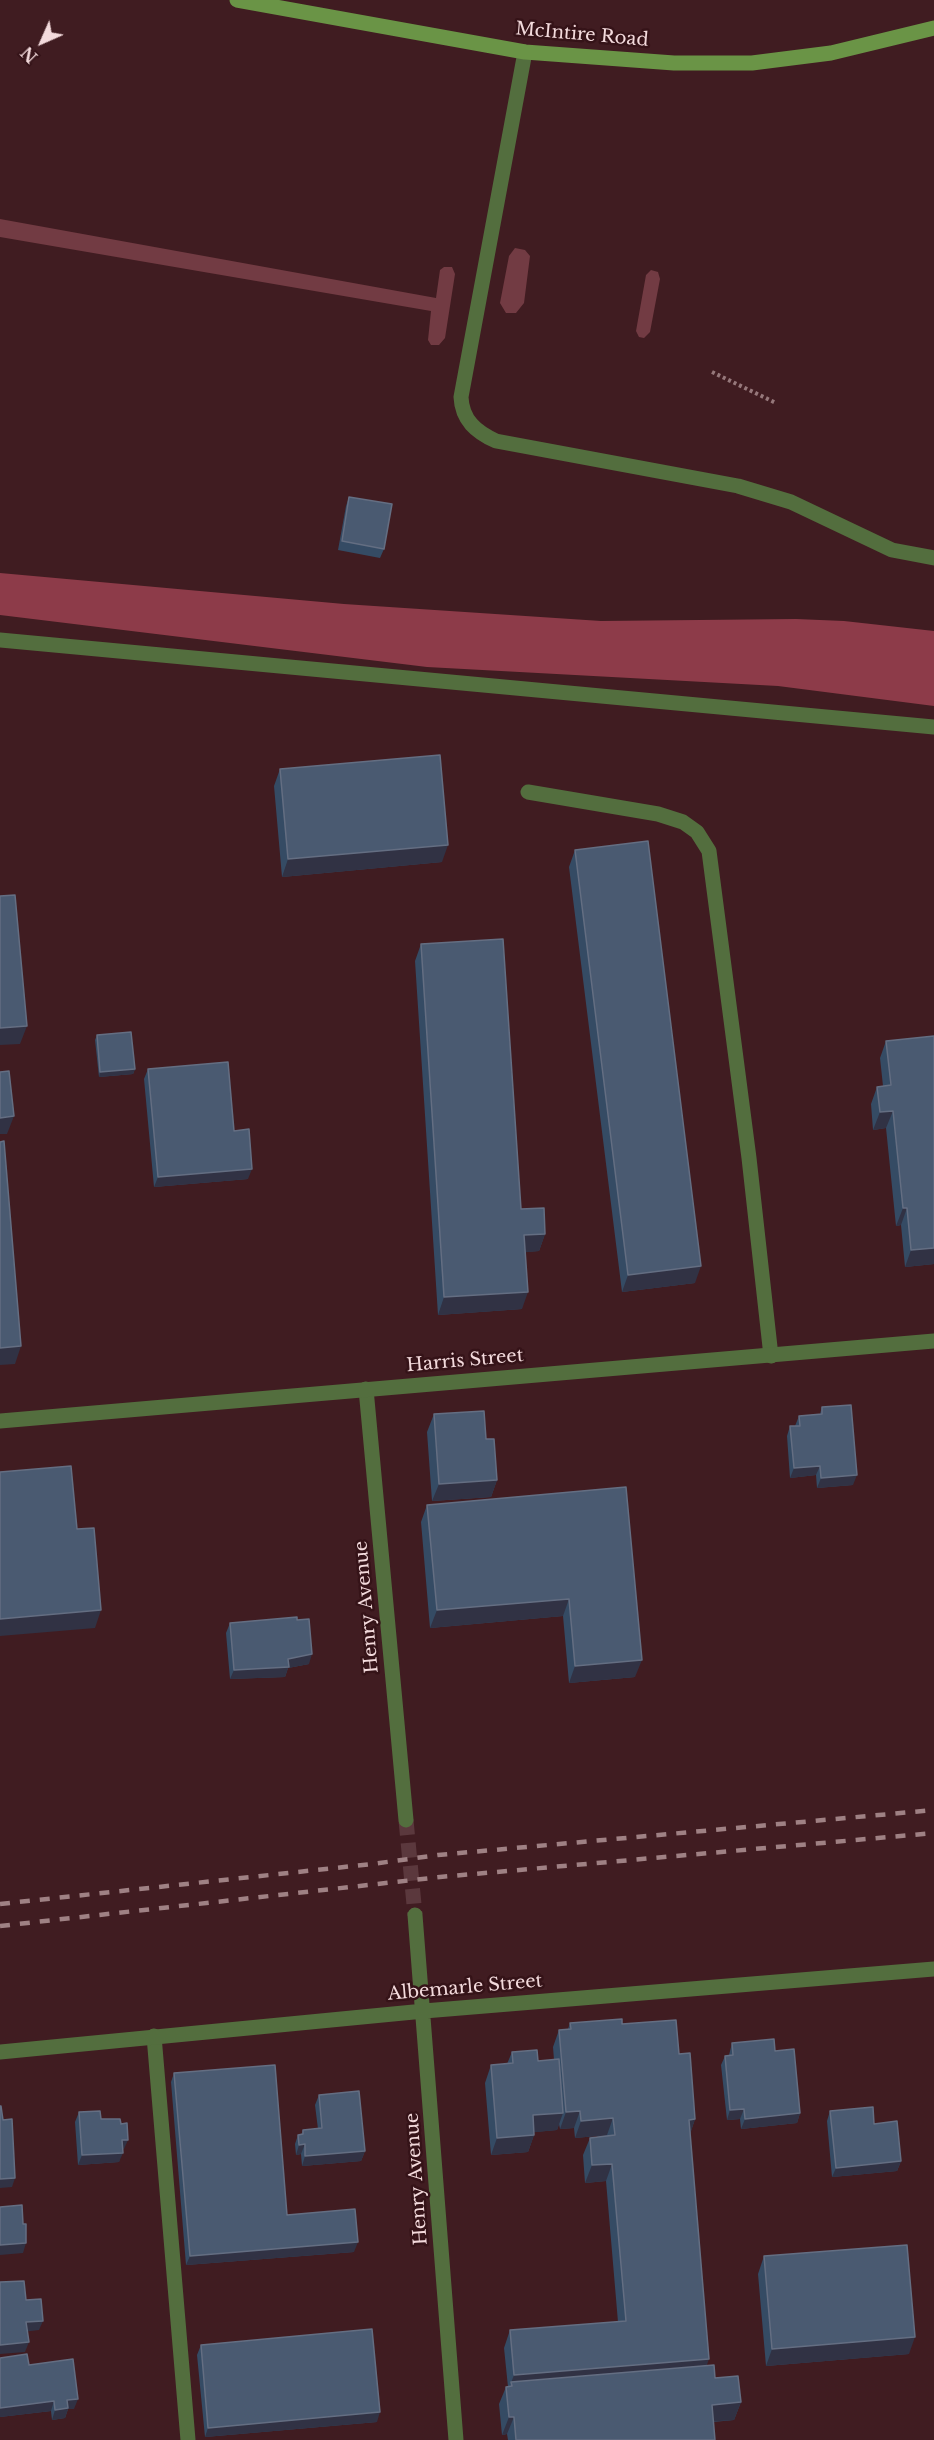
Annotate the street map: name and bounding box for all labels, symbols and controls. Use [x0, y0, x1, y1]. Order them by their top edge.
north arrow [12, 12, 72, 72]
street label: McIntire Road [515, 18, 649, 52]
text: N [17, 42, 42, 67]
street label: Harris Street [406, 1345, 524, 1377]
street label: Henry Avenue [350, 1540, 384, 1674]
street label: Albemarle Street [387, 1970, 543, 2006]
street label: Henry Avenue [402, 2112, 432, 2246]

